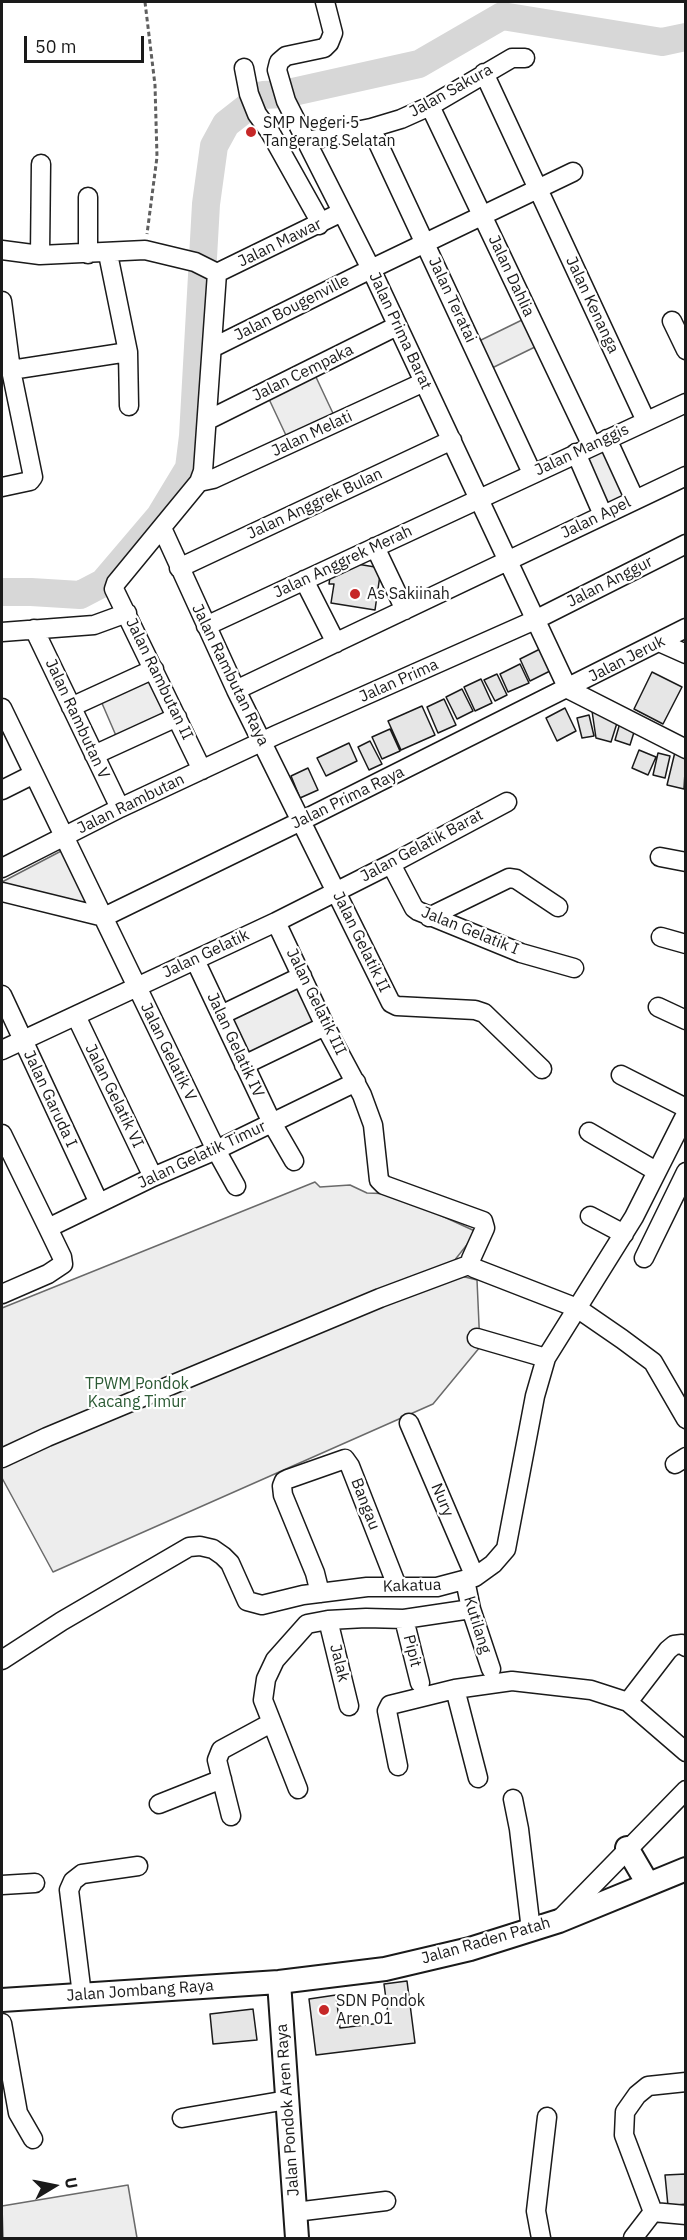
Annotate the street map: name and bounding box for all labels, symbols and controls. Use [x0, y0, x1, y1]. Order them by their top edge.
scale bar [27, 24, 147, 62]
text: 50 m [35, 35, 77, 58]
street label: Jalan Sakura [406, 60, 496, 122]
place label: SMP Negeri 5 Tangerang Selatan [263, 113, 396, 151]
marker: SMP Negeri 5 Tangerang Selatan [244, 125, 258, 139]
street label: Jalan Mawar [235, 215, 325, 271]
street label: Jalan Dahlia [484, 232, 538, 320]
street label: Jalan Teratai [424, 254, 480, 346]
street label: Jalan Kenanga [561, 254, 623, 356]
street label: Jalan Prima Barat [364, 269, 436, 393]
street label: Jalan Bougenville [231, 271, 353, 345]
street label: Jalan Cempaka [249, 340, 357, 406]
street label: Jalan Melati [269, 407, 355, 461]
street label: Jalan Manggis [532, 420, 632, 480]
street label: Jalan Anggrek Bulan [244, 464, 386, 544]
street label: Jalan Apel [558, 493, 634, 543]
street label: Jalan Anggrek Merah [271, 521, 415, 603]
street label: Jalan Anggur [564, 552, 656, 612]
place label: As Sakiinah [367, 584, 450, 604]
marker: As Sakiinah [348, 587, 362, 601]
street label: Jalan Rambutan Raya [187, 601, 273, 749]
street label: Jalan Rambutan II [121, 615, 197, 743]
street label: Jalan Jeruk [586, 632, 668, 686]
street label: Jalan Prima [357, 655, 441, 707]
street label: Jalan Rambutan V [41, 656, 113, 782]
street label: Jalan Prima Raya [289, 762, 407, 834]
street label: Jalan Rambutan [74, 770, 188, 838]
street label: Jalan Gelatik Barat [357, 806, 487, 886]
street label: Jalan Gelatik II [328, 888, 394, 996]
street label: Jalan Gelatik I [418, 903, 522, 959]
street label: Jalan Gelatik [160, 926, 252, 982]
street label: Jalan Gelatik III [282, 946, 350, 1058]
street label: Jalan Gelatik IV [202, 990, 268, 1100]
street label: Jalan Gelatik V [136, 1000, 200, 1104]
street label: Jalan Gelatik VI [81, 1041, 147, 1151]
street label: Jalan Garuda I [19, 1047, 81, 1151]
street label: Jalan Gelatik Timur [135, 1117, 269, 1193]
park label: TPWM Pondok Kacang Timur [85, 1374, 189, 1412]
street label: Bangau [346, 1475, 384, 1533]
street label: Nury [426, 1480, 458, 1520]
street label: Kakatua [382, 1575, 442, 1597]
street label: Kutilang [459, 1594, 495, 1656]
street label: Pipit [399, 1633, 425, 1669]
street label: Jalak [325, 1642, 353, 1684]
street label: Jalan Raden Patah [419, 1913, 553, 1969]
street label: Jalan Jombang Raya [66, 1976, 214, 2006]
place label: SDN Pondok Aren 01 [336, 1991, 425, 2029]
marker: SDN Pondok Aren 01 [317, 2003, 331, 2017]
street label: Jalan Pondok Aren Raya [272, 2023, 304, 2197]
north arrow [24, 2156, 84, 2216]
text: U [61, 2176, 83, 2190]

